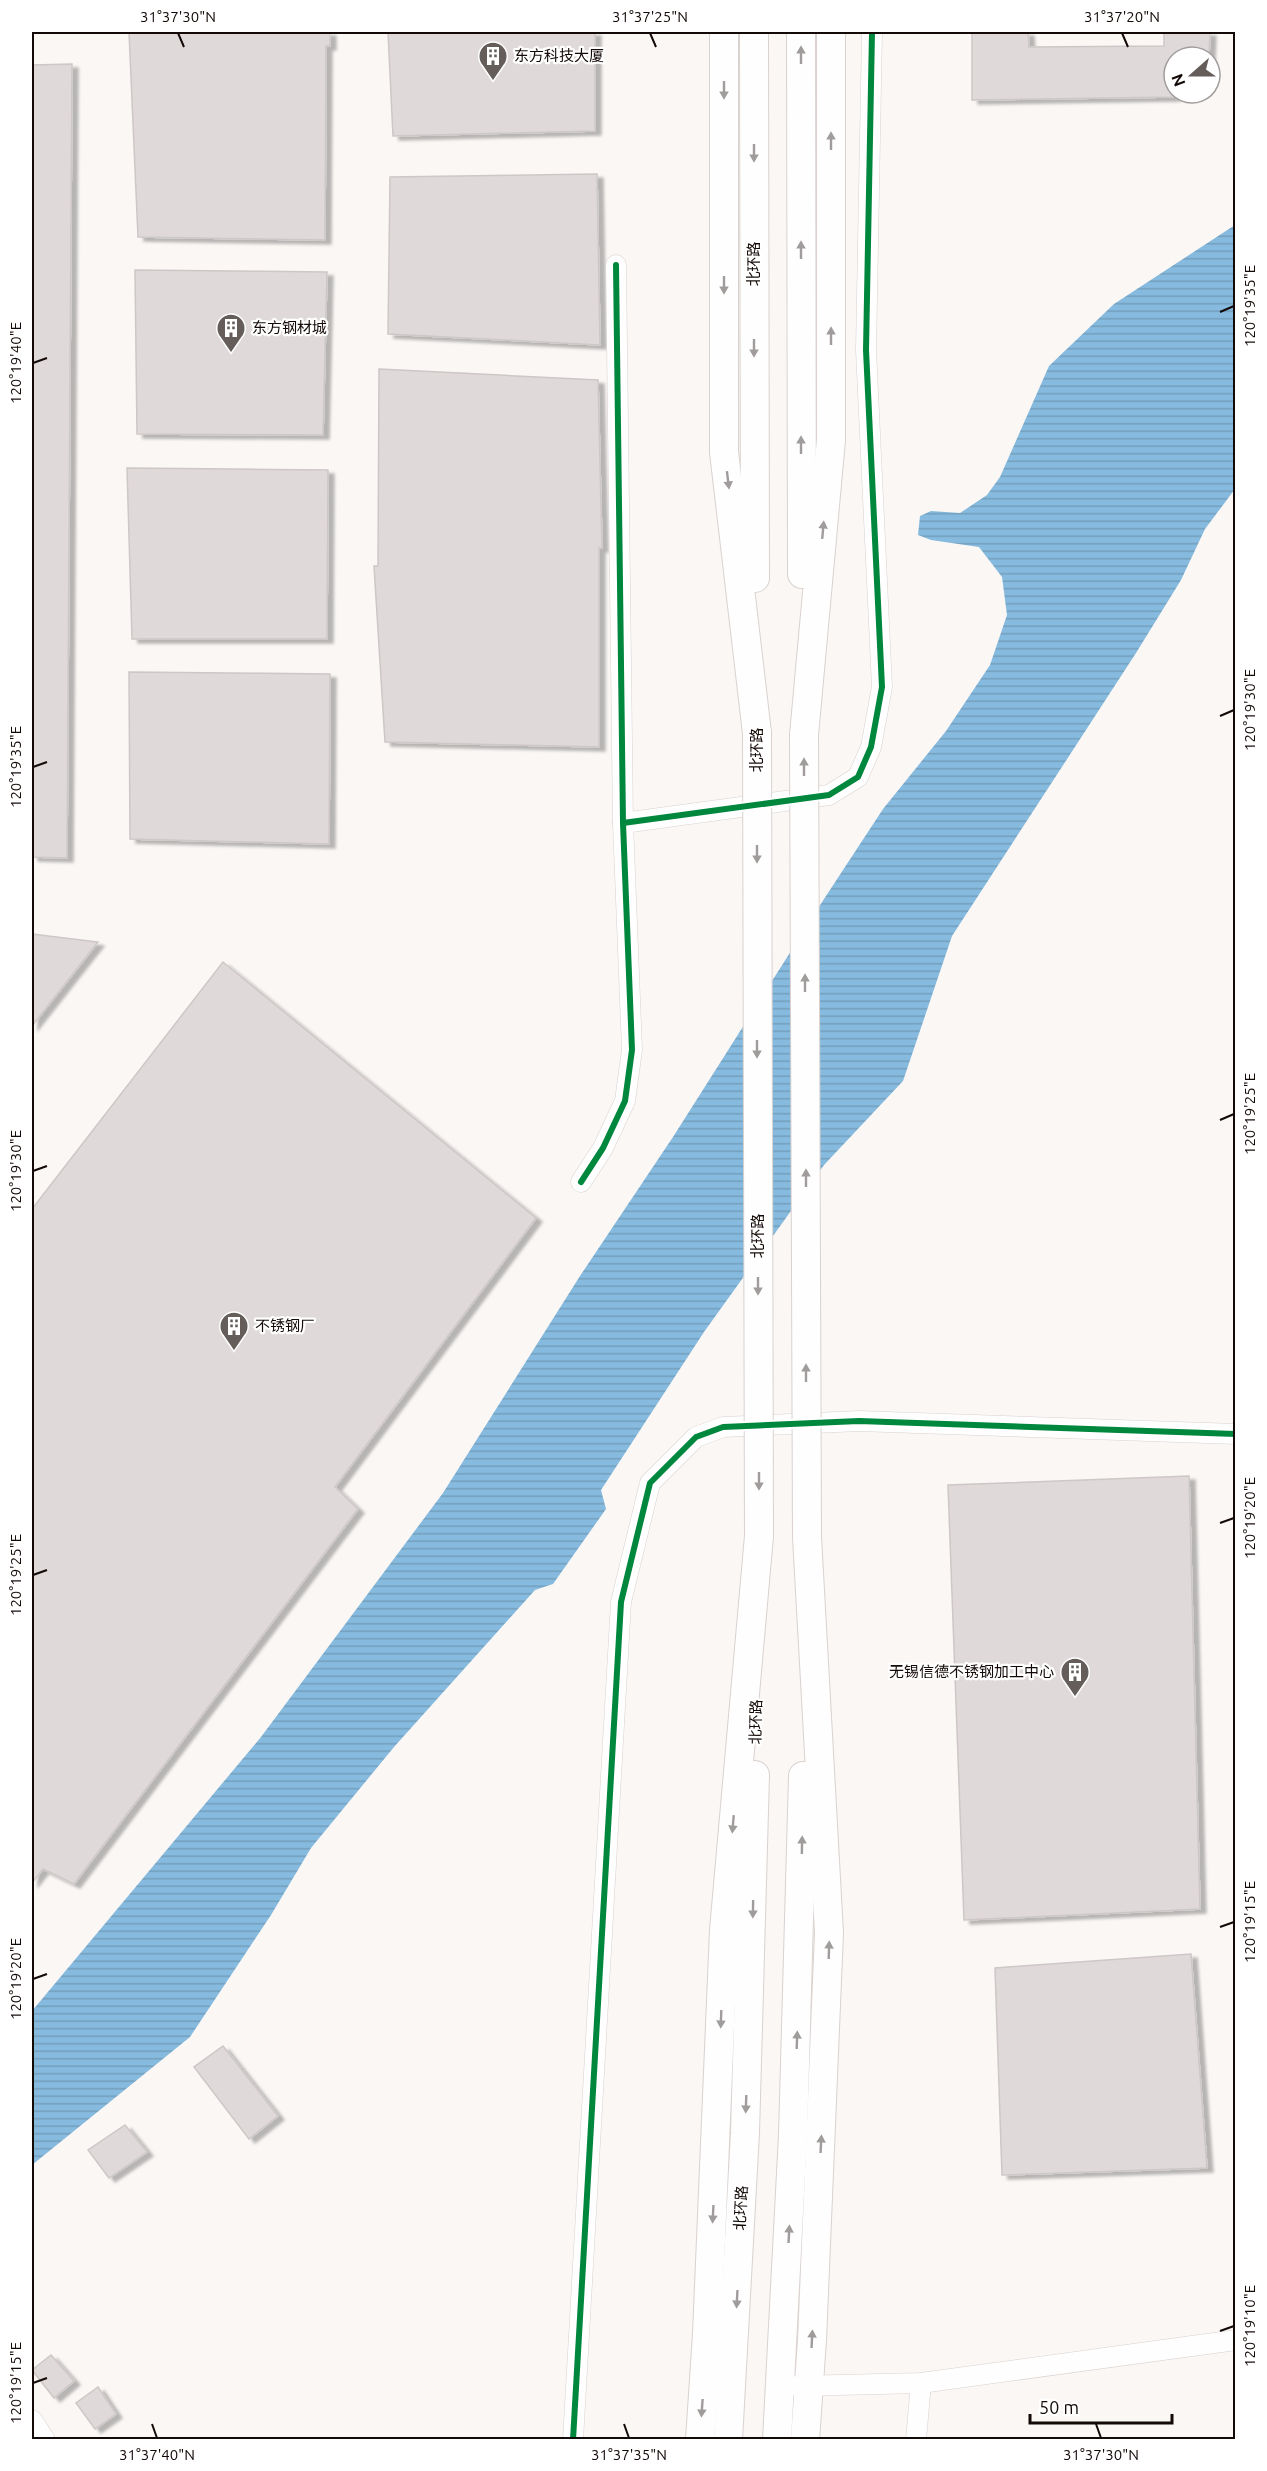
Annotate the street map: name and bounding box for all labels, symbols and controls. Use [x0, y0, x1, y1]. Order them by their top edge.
text: 31°37'30"N [140, 8, 216, 25]
text: 31°37'25"N [612, 8, 688, 25]
text: 31°37'20"N [1084, 8, 1160, 25]
building icon: 东方科技大厦 [477, 40, 509, 82]
north arrow [1162, 45, 1222, 105]
one-way arrow [796, 46, 806, 65]
place label: 东方科技大厦 [514, 47, 604, 64]
text: N [1167, 72, 1189, 89]
one-way arrow [719, 80, 729, 99]
one-way arrow [826, 131, 836, 150]
one-way arrow [749, 143, 759, 162]
street label: 北环路 [745, 241, 762, 287]
one-way arrow [796, 241, 806, 260]
text: 120°19'35"E [1241, 265, 1258, 347]
one-way arrow [719, 275, 729, 294]
building icon: 东方钢材城 [215, 312, 247, 354]
place label: 东方钢材城 [252, 319, 327, 336]
text: 120°19'40"E [7, 322, 24, 404]
one-way arrow [826, 326, 836, 345]
one-way arrow [749, 338, 759, 357]
one-way arrow [796, 436, 806, 455]
one-way arrow [723, 470, 732, 489]
one-way arrow [818, 521, 828, 540]
text: 120°19'30"E [1241, 669, 1258, 751]
text: 120°19'35"E [7, 726, 24, 808]
street label: 北环路 [748, 727, 765, 773]
one-way arrow [799, 758, 809, 777]
one-way arrow [752, 845, 762, 864]
one-way arrow [800, 974, 810, 993]
one-way arrow [752, 1040, 762, 1059]
text: 120°19'25"E [1241, 1073, 1258, 1155]
text: 120°19'30"E [7, 1130, 24, 1212]
one-way arrow [801, 1169, 811, 1188]
street label: 北环路 [749, 1213, 766, 1259]
one-way arrow [753, 1277, 763, 1296]
building icon: 不锈钢厂 [218, 1310, 250, 1352]
place label: 不锈钢厂 [255, 1317, 315, 1334]
one-way arrow [801, 1364, 811, 1383]
one-way arrow [754, 1472, 764, 1491]
text: 120°19'20"E [1241, 1477, 1258, 1559]
text: 120°19'25"E [7, 1534, 24, 1616]
building icon: 无锡信德不锈钢加工中心 [1059, 1656, 1091, 1698]
place label: 无锡信德不锈钢加工中心 [889, 1663, 1054, 1680]
street label: 北环路 [747, 1699, 764, 1745]
one-way arrow [728, 1815, 738, 1834]
one-way arrow [797, 1835, 807, 1854]
text: 120°19'15"E [1241, 1881, 1258, 1963]
one-way arrow [748, 1900, 758, 1919]
text: 120°19'20"E [7, 1938, 24, 2020]
one-way arrow [824, 1940, 833, 1959]
one-way arrow [716, 2009, 725, 2028]
one-way arrow [792, 2030, 801, 2049]
one-way arrow [741, 2095, 750, 2114]
one-way arrow [817, 2135, 826, 2154]
street label: 北环路 [731, 2185, 750, 2231]
one-way arrow [708, 2204, 717, 2223]
one-way arrow [784, 2225, 793, 2244]
text: 120°19'10"E [1241, 2285, 1258, 2367]
one-way arrow [733, 2289, 742, 2308]
one-way arrow [808, 2330, 817, 2349]
text: 120°19'15"E [7, 2342, 24, 2424]
scale bar [1030, 2387, 1172, 2425]
text: 50 m [1039, 2397, 1079, 2417]
one-way arrow [697, 2399, 707, 2418]
text: 31°37'40"N [119, 2446, 195, 2463]
text: 31°37'35"N [591, 2446, 667, 2463]
text: 31°37'30"N [1063, 2446, 1139, 2463]

